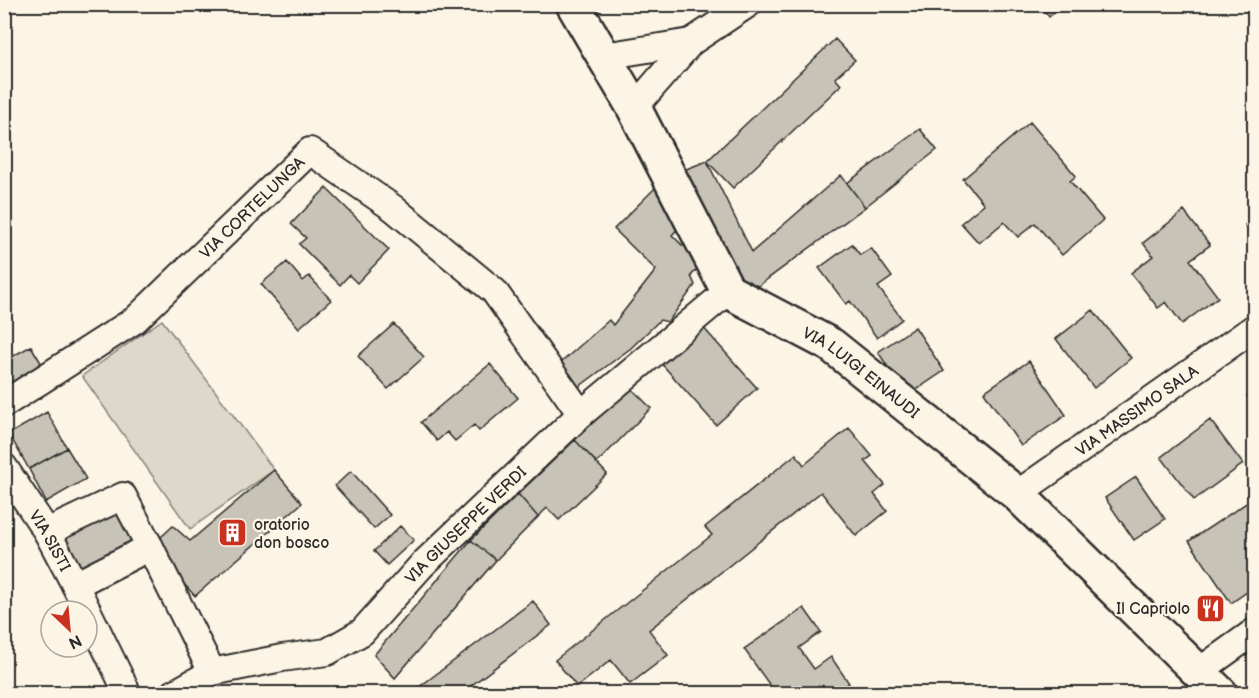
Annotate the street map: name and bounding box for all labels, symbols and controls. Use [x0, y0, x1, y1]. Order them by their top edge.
street label: VIA CORTELUNGA [196, 153, 309, 263]
street label: VIA LUIGI EINAUDI [799, 324, 923, 423]
street label: VIA MASSIMO SALA [1072, 362, 1203, 461]
street label: VIA GIUSEPPE VERDI [402, 463, 531, 588]
street label: VIA SISTI [24, 507, 74, 575]
place label: oratorio don bosco [254, 516, 329, 553]
building icon: oratorio don bosco [217, 517, 249, 549]
restaurant icon: Il Capriolo [1195, 592, 1227, 624]
north arrow [39, 599, 99, 659]
place label: Il Capriolo [1116, 600, 1190, 619]
text: N [65, 630, 84, 652]

